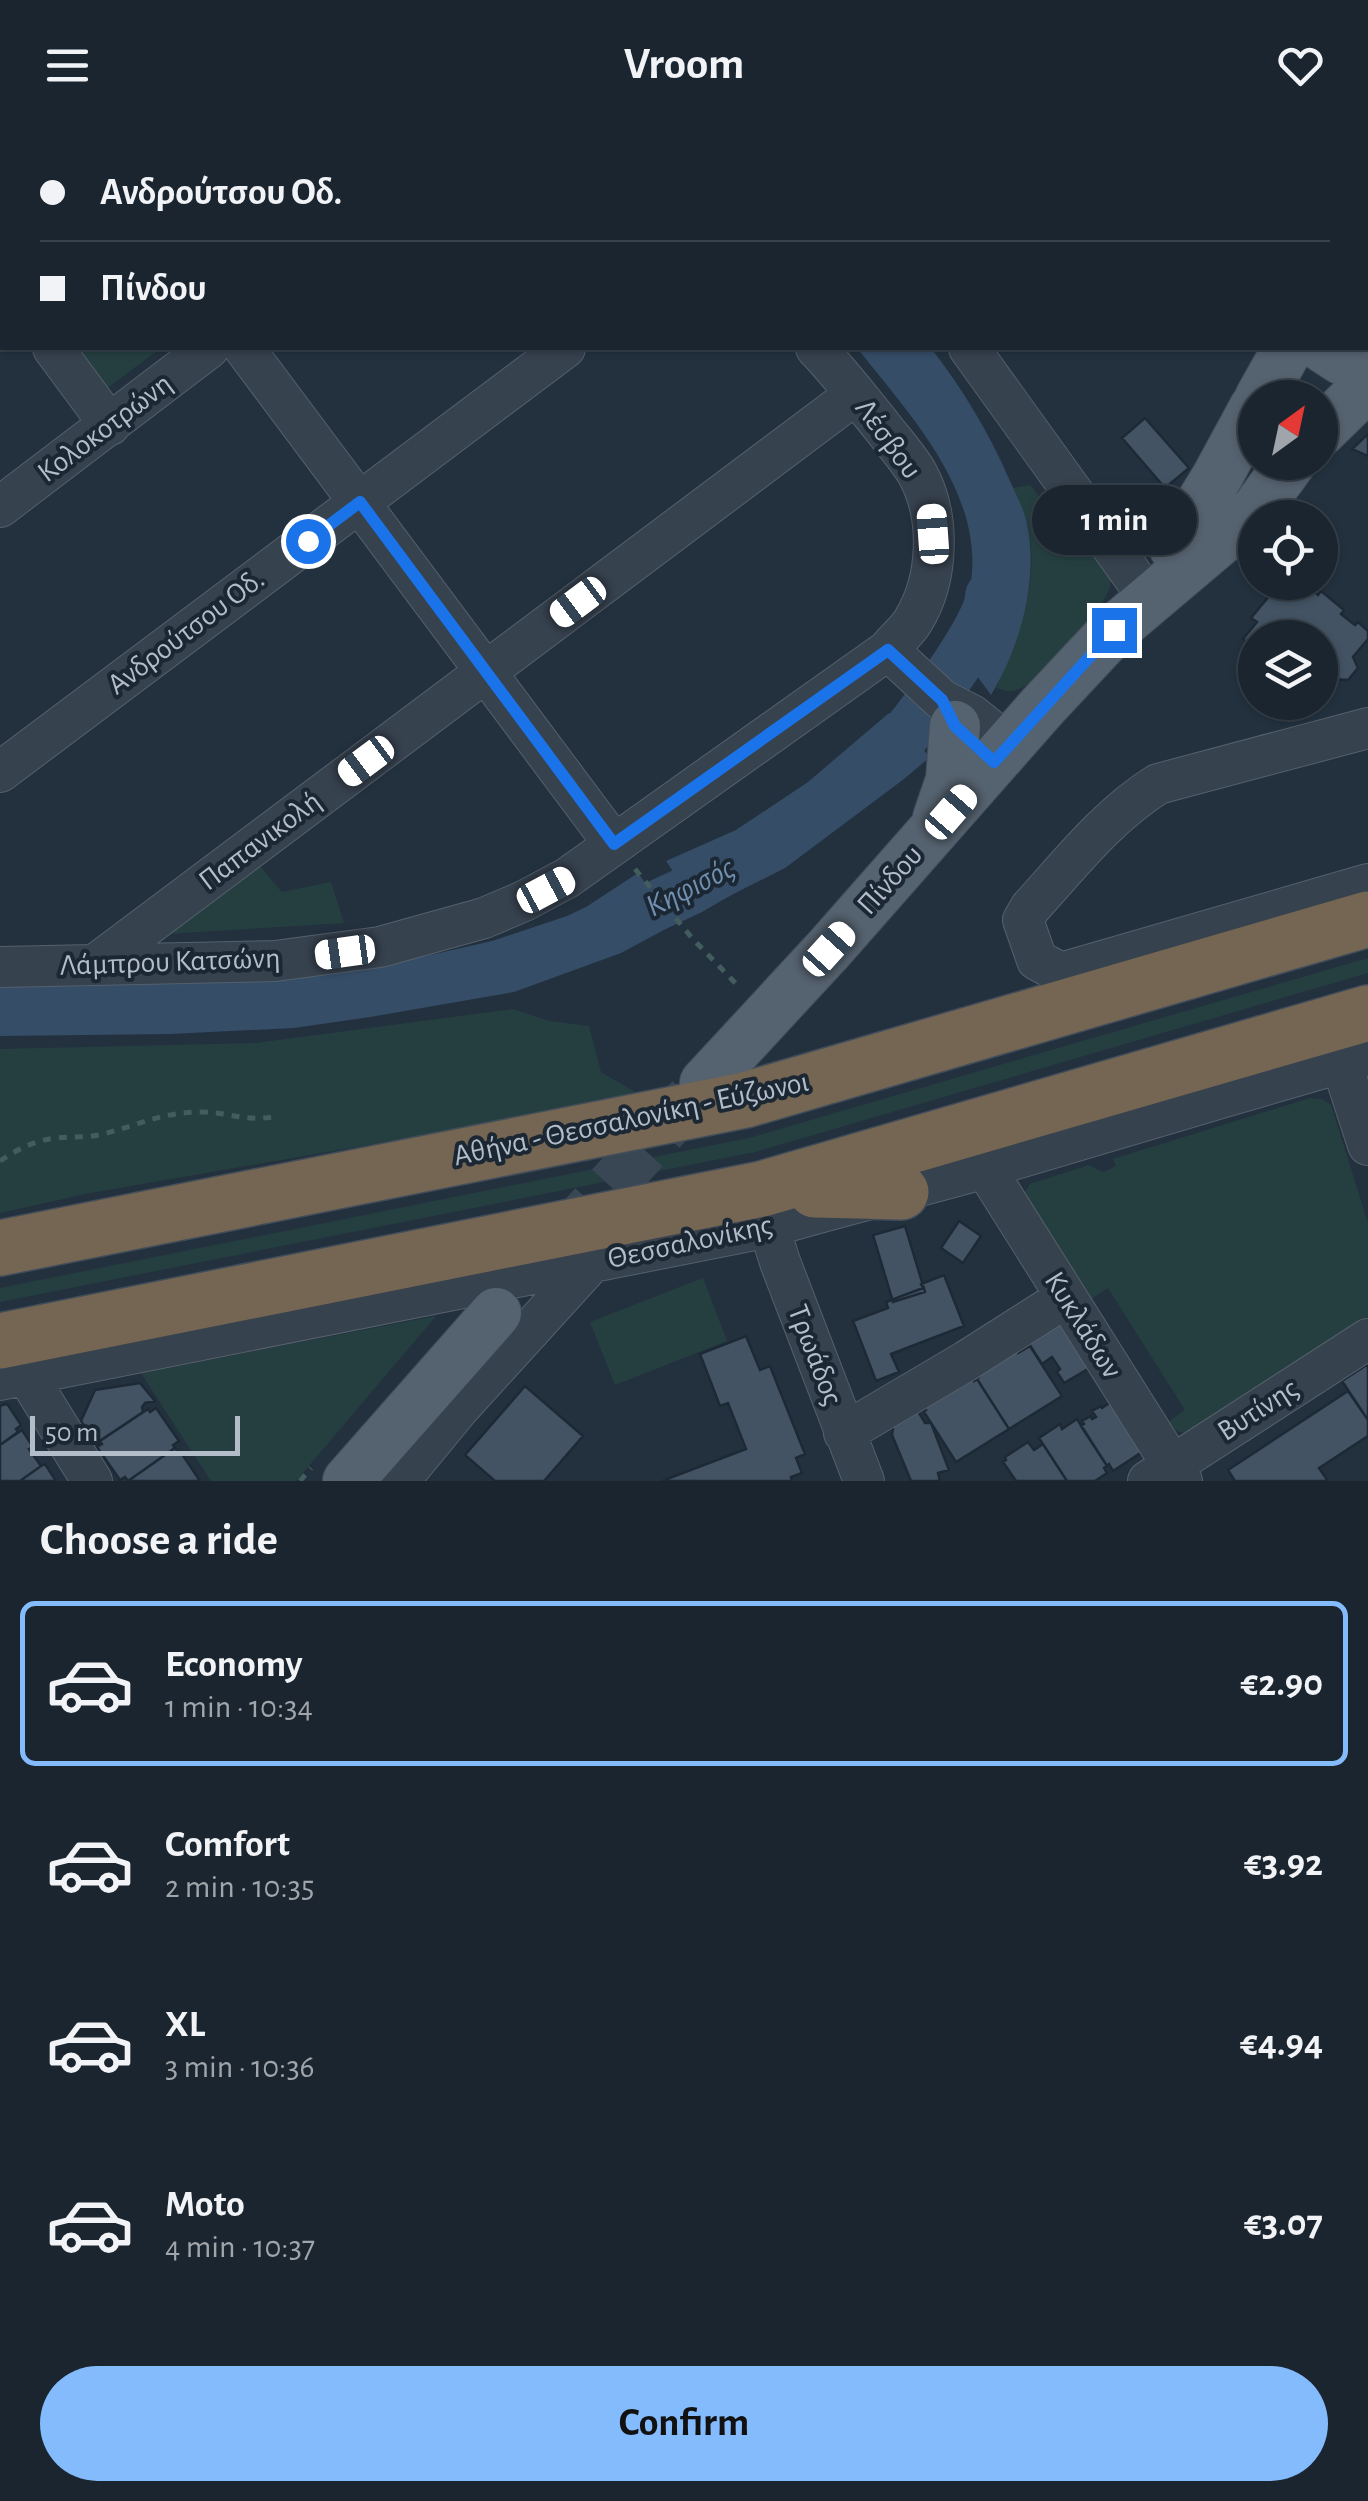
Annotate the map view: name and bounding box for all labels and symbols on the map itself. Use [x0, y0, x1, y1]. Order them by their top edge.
street label: Κολοκοτρώνη [32, 368, 178, 488]
north arrow [1238, 380, 1338, 480]
street label: Λέσβου [849, 394, 927, 484]
callout: 1 min [1032, 485, 1196, 555]
car [916, 503, 950, 565]
route start [286, 519, 331, 564]
street label: Ανδρούτσου Οδ. [102, 564, 270, 700]
car [545, 572, 611, 632]
route end [1092, 608, 1137, 653]
car [333, 731, 399, 791]
car [920, 780, 982, 844]
street label: Παπανικολή [194, 786, 326, 896]
street label: Πίνδου [852, 840, 928, 920]
water label: Κηφισός [641, 851, 740, 924]
car [512, 863, 580, 917]
car [798, 917, 860, 981]
car [313, 933, 377, 971]
street label: Λάμπρου Κατσώνη [59, 943, 281, 981]
street label: Αθήνα - Θεσσαλονίκη - Εύζωνοι [451, 1067, 811, 1171]
street label: Θεσσαλονίκης [605, 1210, 775, 1274]
street label: Κυκλάδων [1039, 1266, 1127, 1384]
street label: Τρωάδος [782, 1301, 848, 1409]
street label: Βυτίνης [1212, 1373, 1304, 1447]
scale bar [30, 1411, 240, 1456]

